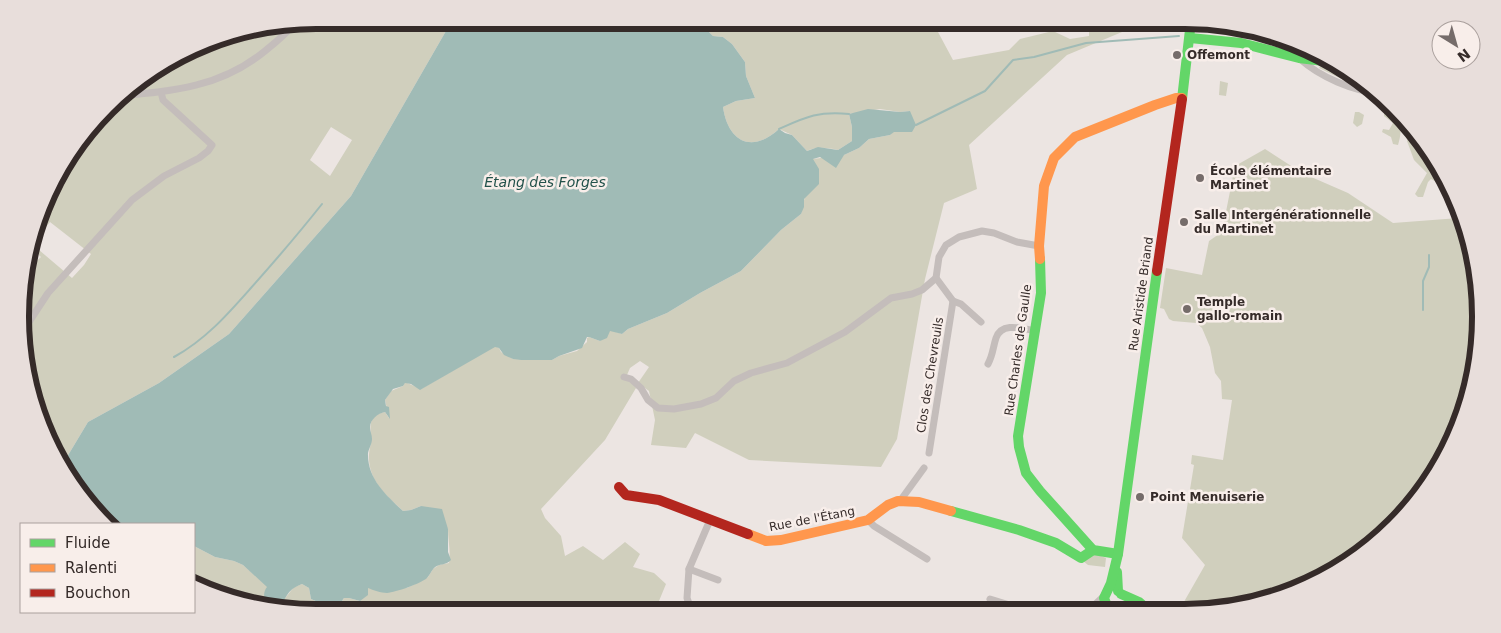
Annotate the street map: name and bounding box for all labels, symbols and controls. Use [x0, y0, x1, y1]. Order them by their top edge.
north arrow [1431, 20, 1481, 70]
text: N [1454, 45, 1473, 65]
place label: Offemont [1187, 48, 1250, 62]
marker: Offemont [1171, 49, 1183, 61]
place label: École élémentaire Martinet [1210, 163, 1332, 192]
marker: École élémentaire Martinet [1194, 172, 1206, 184]
water label: Étang des Forges [484, 174, 606, 190]
place label: Salle Intergénérationnelle du Martinet [1194, 208, 1371, 236]
marker: Salle Intergénérationnelle du Martinet [1178, 216, 1190, 228]
street label: Rue Aristide Briand [1126, 236, 1156, 352]
street label: Rue Charles de Gaulle [1002, 283, 1034, 417]
place label: Temple gallo-romain [1197, 295, 1283, 323]
marker: Temple gallo-romain [1181, 303, 1193, 315]
street label: Clos des Chevreuils [914, 316, 946, 434]
place label: Point Menuiserie [1150, 490, 1264, 504]
marker: Point Menuiserie [1134, 491, 1146, 503]
street label: Rue de l'Étang [768, 503, 856, 534]
legend [20, 523, 195, 613]
text: Fluide [65, 534, 110, 552]
text: Ralenti [65, 559, 117, 577]
text: Bouchon [65, 584, 130, 602]

